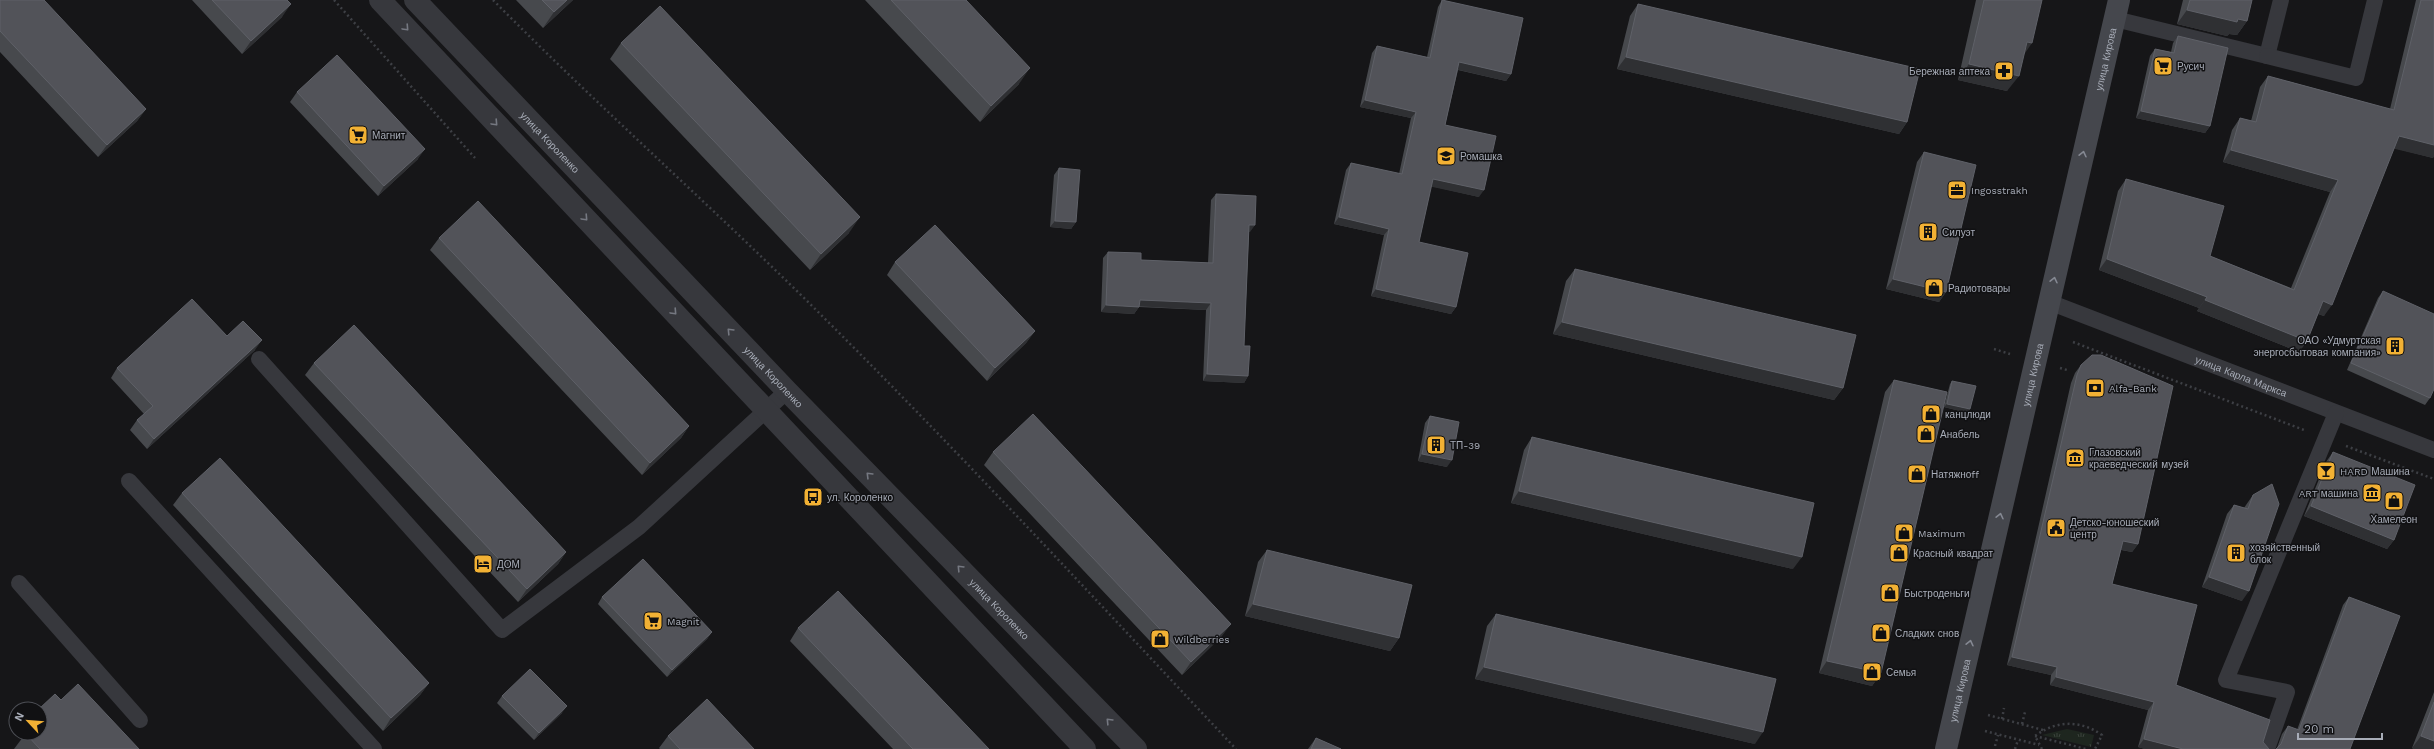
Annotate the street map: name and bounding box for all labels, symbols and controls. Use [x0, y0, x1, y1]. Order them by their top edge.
one-way arrow [402, 23, 409, 31]
street label: улица Кирова [2093, 26, 2118, 92]
supermarket icon: Русич [2152, 55, 2174, 77]
pharmacy icon: Бережная аптека [1993, 60, 2015, 82]
place label: Русич [2177, 61, 2204, 72]
place label: Бережная аптека [1909, 66, 1990, 77]
street label: улица Короленко [518, 109, 582, 175]
one-way arrow [491, 118, 498, 126]
supermarket icon: Магнит [347, 124, 369, 146]
place label: Магнит [372, 130, 406, 141]
school or university icon: Ромашка [1435, 145, 1457, 167]
place label: Ромашка [1460, 151, 1503, 162]
one-way arrow [2079, 151, 2087, 157]
office icon: Ingosstrakh [1946, 179, 1968, 201]
place label: Ingosstrakh [1971, 185, 2028, 196]
one-way arrow [580, 213, 587, 221]
building icon: Силуэт [1917, 221, 1939, 243]
place label: Силуэт [1942, 227, 1975, 238]
shop icon: Радиотовары [1923, 277, 1945, 299]
one-way arrow [2049, 277, 2058, 284]
place label: Радиотовары [1948, 283, 2010, 294]
one-way arrow [669, 307, 677, 315]
one-way arrow [727, 328, 734, 336]
place label: ОАО «Удмуртская энергосбытовая компания» [2253, 335, 2381, 358]
building icon: ОАО «Удмуртская энергосбытовая компания» [2384, 335, 2406, 357]
street label: улица Кирова [2020, 342, 2045, 407]
street label: улица Короленко [742, 344, 806, 410]
street label: улица Карла Маркса [2194, 353, 2289, 399]
bank icon: Alfa-Bank [2084, 377, 2106, 399]
place label: Alfa-Bank [2109, 383, 2157, 394]
shop icon: канцлюди [1920, 403, 1942, 425]
place label: канцлюди [1945, 409, 1991, 420]
shop icon: Анабель [1915, 423, 1937, 445]
place label: Анабель [1940, 429, 1980, 440]
building icon: ТП-39 [1425, 434, 1447, 456]
place label: ТП-39 [1450, 440, 1480, 451]
museum icon: Глазовский краеведческий музей [2064, 447, 2086, 469]
place label: Глазовский краеведческий музей [2089, 447, 2189, 470]
bar icon: HARD Машина [2315, 460, 2337, 482]
shop icon: Натяжноff [1906, 463, 1928, 485]
place label: HARD Машина [2340, 466, 2410, 477]
place label: Натяжноff [1931, 469, 1979, 480]
one-way arrow [866, 472, 874, 480]
museum icon: ART машина [2361, 482, 2383, 504]
bus stop icon: ул. Короленко [802, 486, 824, 508]
place label: ART машина [2299, 488, 2358, 499]
shop icon: Хамелеон [2383, 490, 2405, 512]
place label: ул. Короленко [827, 492, 893, 503]
one-way arrow [1995, 513, 2003, 519]
place label: Хамелеон [2371, 514, 2417, 525]
public building icon: Детско-юношеский центр [2045, 517, 2067, 539]
place label: Детско-юношеский центр [2070, 517, 2159, 540]
shop icon: Maximum [1893, 522, 1915, 544]
place label: Maximum [1918, 528, 1965, 539]
shop icon: Красный квадрат [1888, 542, 1910, 564]
building icon: хозяйственный блок [2225, 542, 2247, 564]
place label: хозяйственный блок [2250, 542, 2320, 565]
place label: Красный квадрат [1913, 548, 1994, 559]
hotel icon: ДОМ [472, 553, 494, 575]
place label: ДОМ [497, 559, 520, 570]
one-way arrow [957, 565, 965, 573]
street label: улица Короленко [967, 576, 1032, 642]
shop icon: Быстроденьги [1879, 582, 1901, 604]
place label: Быстроденьги [1904, 588, 1970, 599]
supermarket icon: Magnit [642, 610, 664, 632]
place label: Magnit [667, 616, 700, 627]
shop icon: Сладких снов [1870, 622, 1892, 644]
shop icon: Wildberries [1149, 628, 1171, 650]
place label: Сладких снов [1895, 628, 1959, 639]
place label: Wildberries [1174, 634, 1230, 645]
one-way arrow [1966, 640, 1974, 646]
street label: улица Кирова [1947, 658, 1972, 723]
shop icon: Семья [1861, 661, 1883, 683]
place label: Семья [1886, 667, 1916, 678]
north arrow [8, 701, 48, 741]
text: N [12, 710, 27, 723]
scale bar [2298, 715, 2382, 741]
one-way arrow [1106, 718, 1114, 726]
text: 20 m [2304, 722, 2334, 736]

